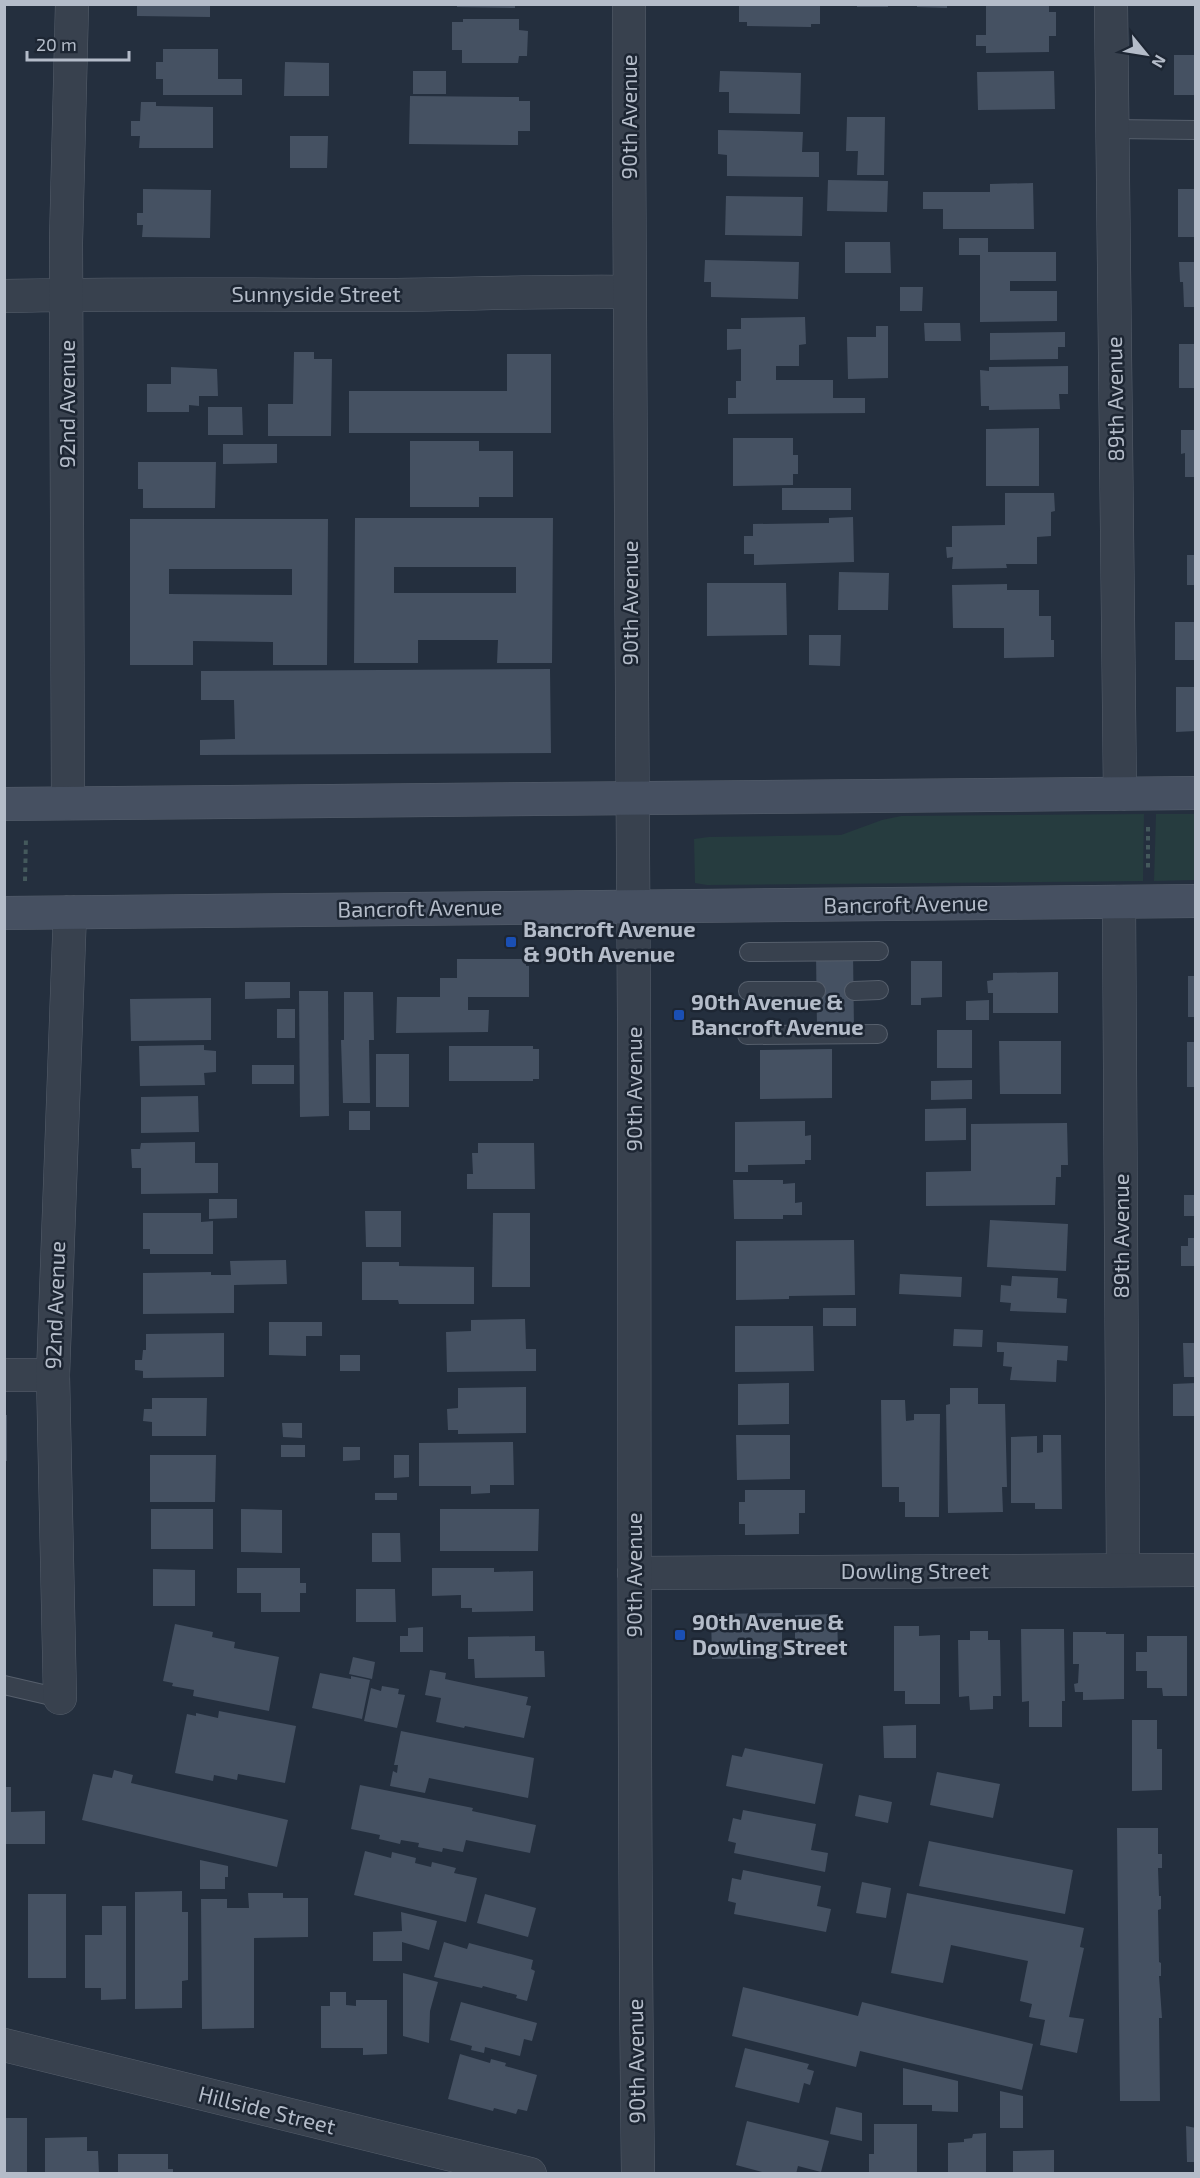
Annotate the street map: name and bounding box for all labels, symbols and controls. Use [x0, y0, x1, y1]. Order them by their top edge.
scale bar [27, 24, 129, 62]
north arrow [1116, 24, 1176, 84]
text: 20 m [36, 33, 77, 55]
text: N [1148, 52, 1171, 72]
street label: 90th Avenue [615, 54, 641, 180]
street label: Sunnyside Street [231, 280, 401, 306]
street label: 89th Avenue [1100, 336, 1128, 462]
street label: 92nd Avenue [53, 340, 79, 468]
street label: 90th Avenue [616, 540, 642, 666]
street label: Bancroft Avenue [823, 889, 989, 917]
street label: Bancroft Avenue [337, 893, 503, 921]
place label: Bancroft Avenue & 90th Avenue [523, 915, 696, 966]
marker: Bancroft Avenue & 90th Avenue [504, 935, 518, 949]
place label: 90th Avenue & Bancroft Avenue [691, 988, 864, 1039]
marker: 90th Avenue & Bancroft Avenue [672, 1008, 686, 1022]
street label: 90th Avenue [620, 1026, 646, 1152]
street label: 89th Avenue [1107, 1173, 1133, 1299]
street label: 92nd Avenue [39, 1240, 69, 1370]
street label: 90th Avenue [620, 1512, 646, 1638]
street label: Dowling Street [841, 1557, 989, 1583]
place label: 90th Avenue & Dowling Street [692, 1608, 848, 1659]
marker: 90th Avenue & Dowling Street [673, 1628, 687, 1642]
street label: 90th Avenue [621, 1998, 649, 2124]
street label: Hillside Street [196, 2079, 338, 2139]

